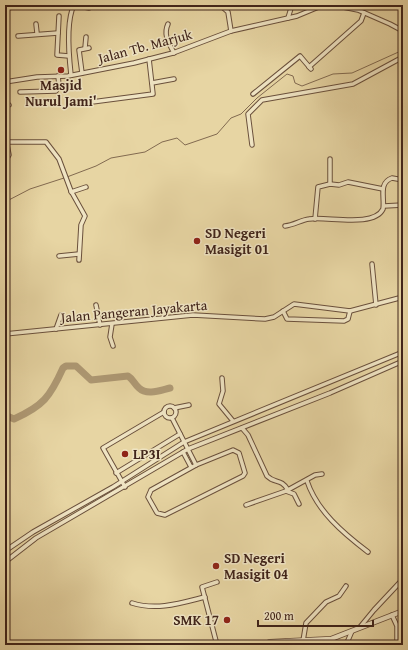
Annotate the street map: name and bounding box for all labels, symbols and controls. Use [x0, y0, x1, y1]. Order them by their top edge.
street label: Jalan Tb. Marjuk [94, 24, 195, 69]
marker: Masjid Nurul Jami' [56, 65, 66, 75]
place label: Masjid Nurul Jami' [25, 75, 97, 111]
place label: SD Negeri Masigit 01 [205, 223, 269, 259]
marker: SD Negeri Masigit 01 [192, 236, 202, 246]
street label: Jalan Pangeran Jayakarta [58, 295, 208, 328]
place label: LP3I [133, 444, 161, 464]
marker: LP3I [120, 449, 130, 459]
place label: SD Negeri Masigit 04 [224, 548, 288, 584]
marker: SD Negeri Masigit 04 [211, 561, 221, 571]
scale bar [258, 602, 373, 628]
text: 200 m [264, 607, 294, 624]
place label: SMK 17 [173, 610, 219, 630]
marker: SMK 17 [222, 615, 232, 625]

